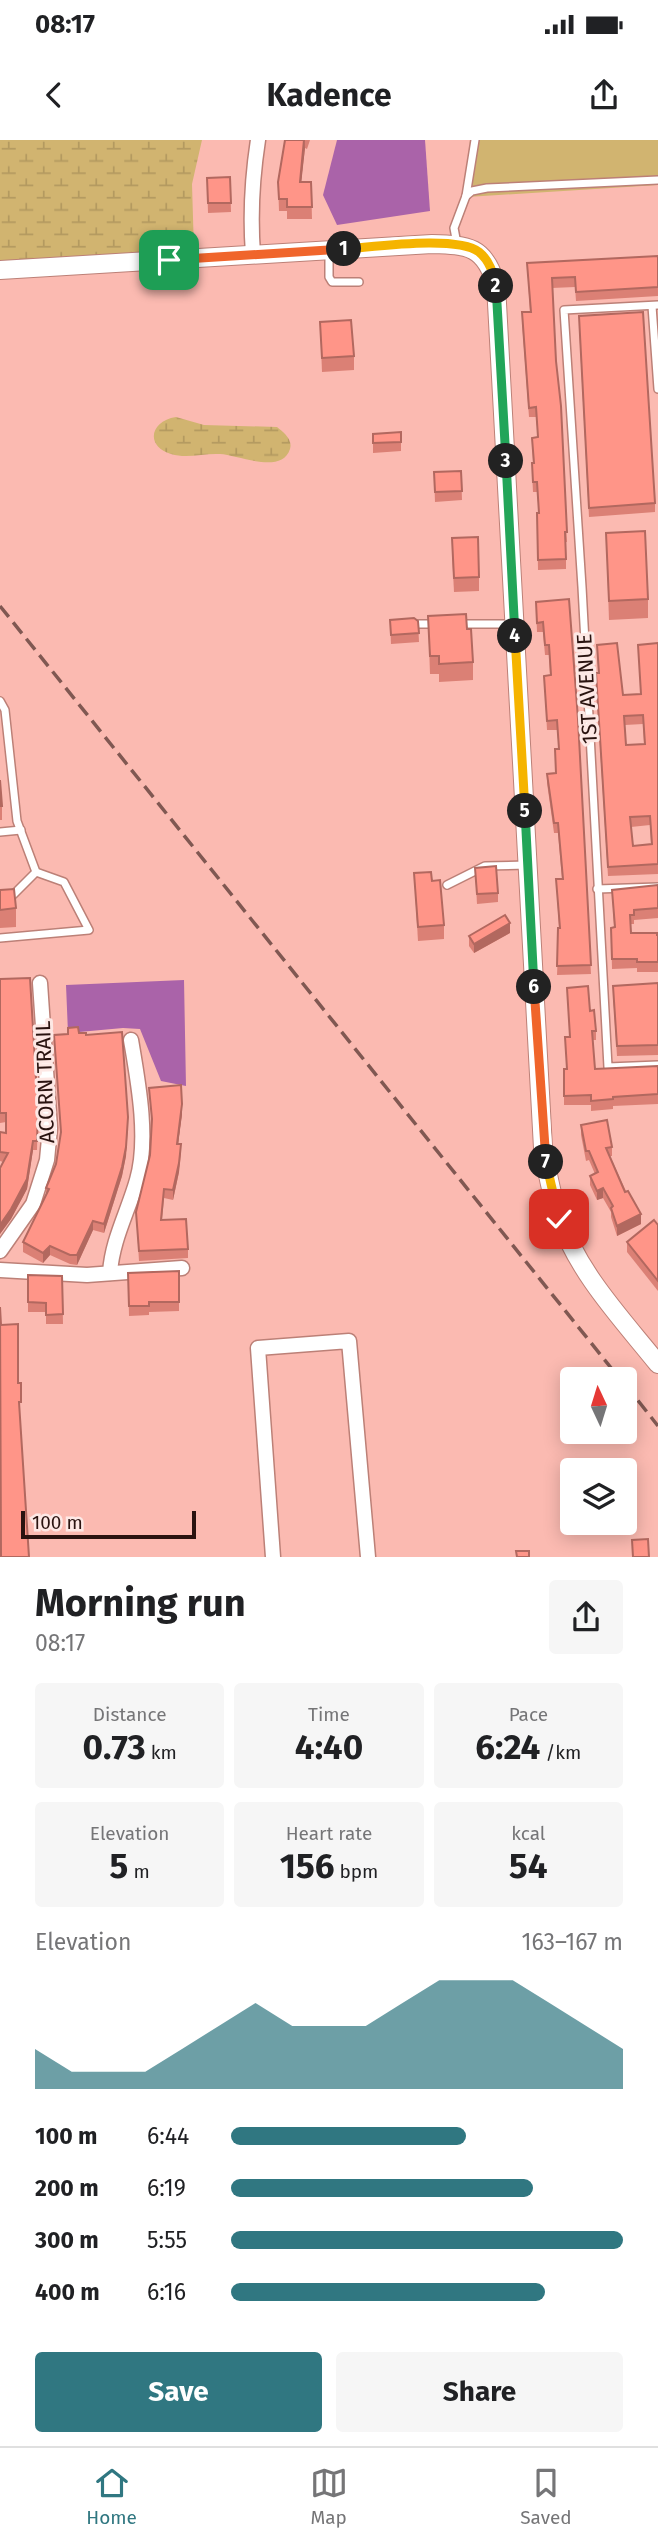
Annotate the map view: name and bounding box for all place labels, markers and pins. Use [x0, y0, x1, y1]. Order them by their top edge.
pin [139, 230, 199, 290]
pin: 1 [326, 232, 362, 266]
pin: 2 [478, 268, 514, 304]
pin: 3 [489, 444, 524, 478]
pin: 4 [498, 618, 532, 654]
pin: 5 [508, 794, 542, 828]
pin: 6 [516, 970, 552, 1004]
pin: 7 [528, 1144, 564, 1180]
pin [529, 1189, 589, 1249]

